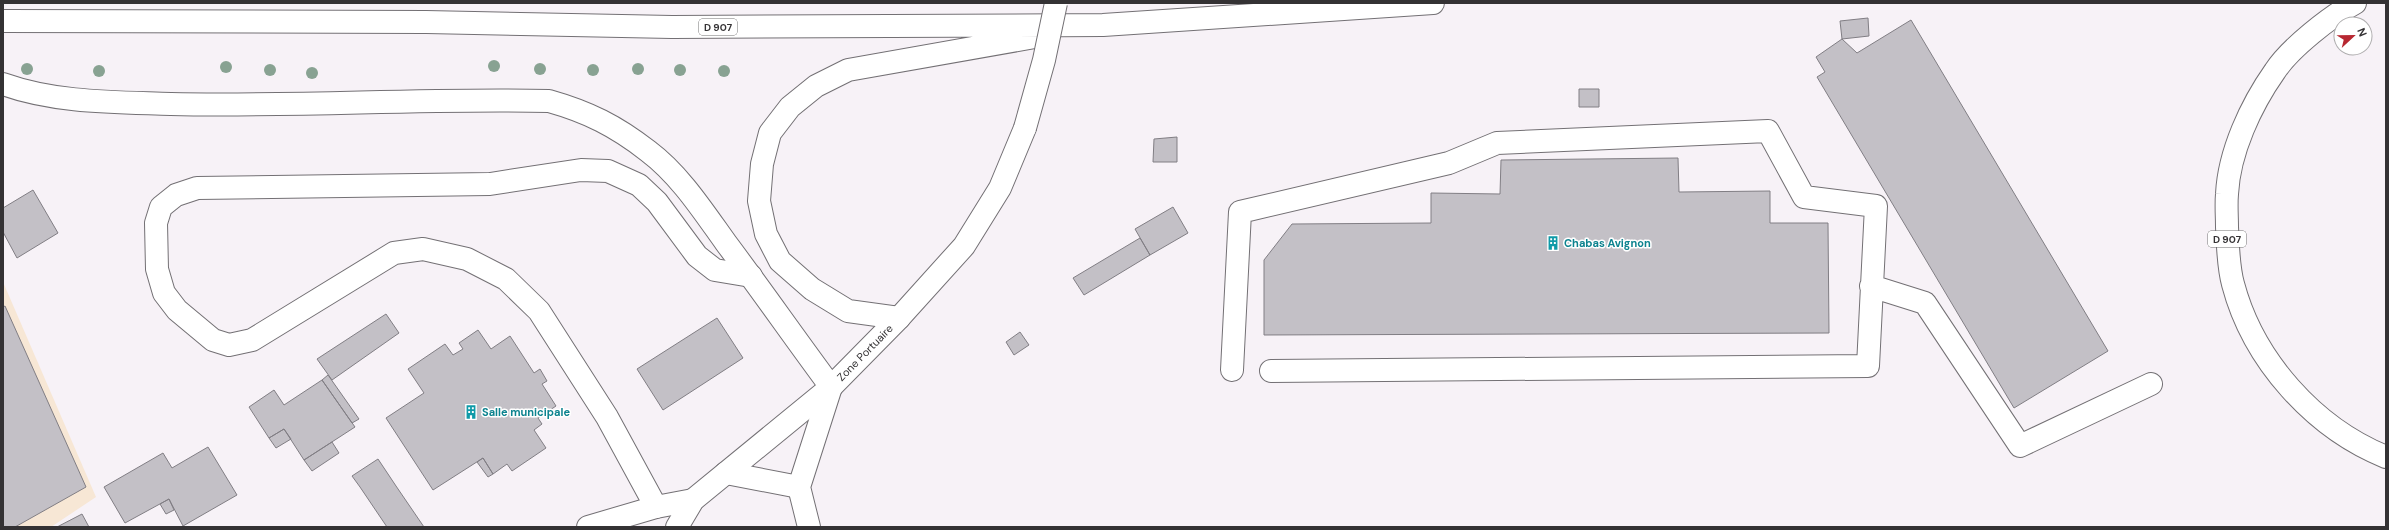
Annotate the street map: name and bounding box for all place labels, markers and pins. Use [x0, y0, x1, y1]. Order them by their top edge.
building icon: Chabas Avignon [1545, 235, 1561, 251]
place label: Chabas Avignon [1564, 236, 1651, 250]
building icon: Salle municipale [463, 404, 479, 420]
place label: Salle municipale [482, 405, 570, 419]

